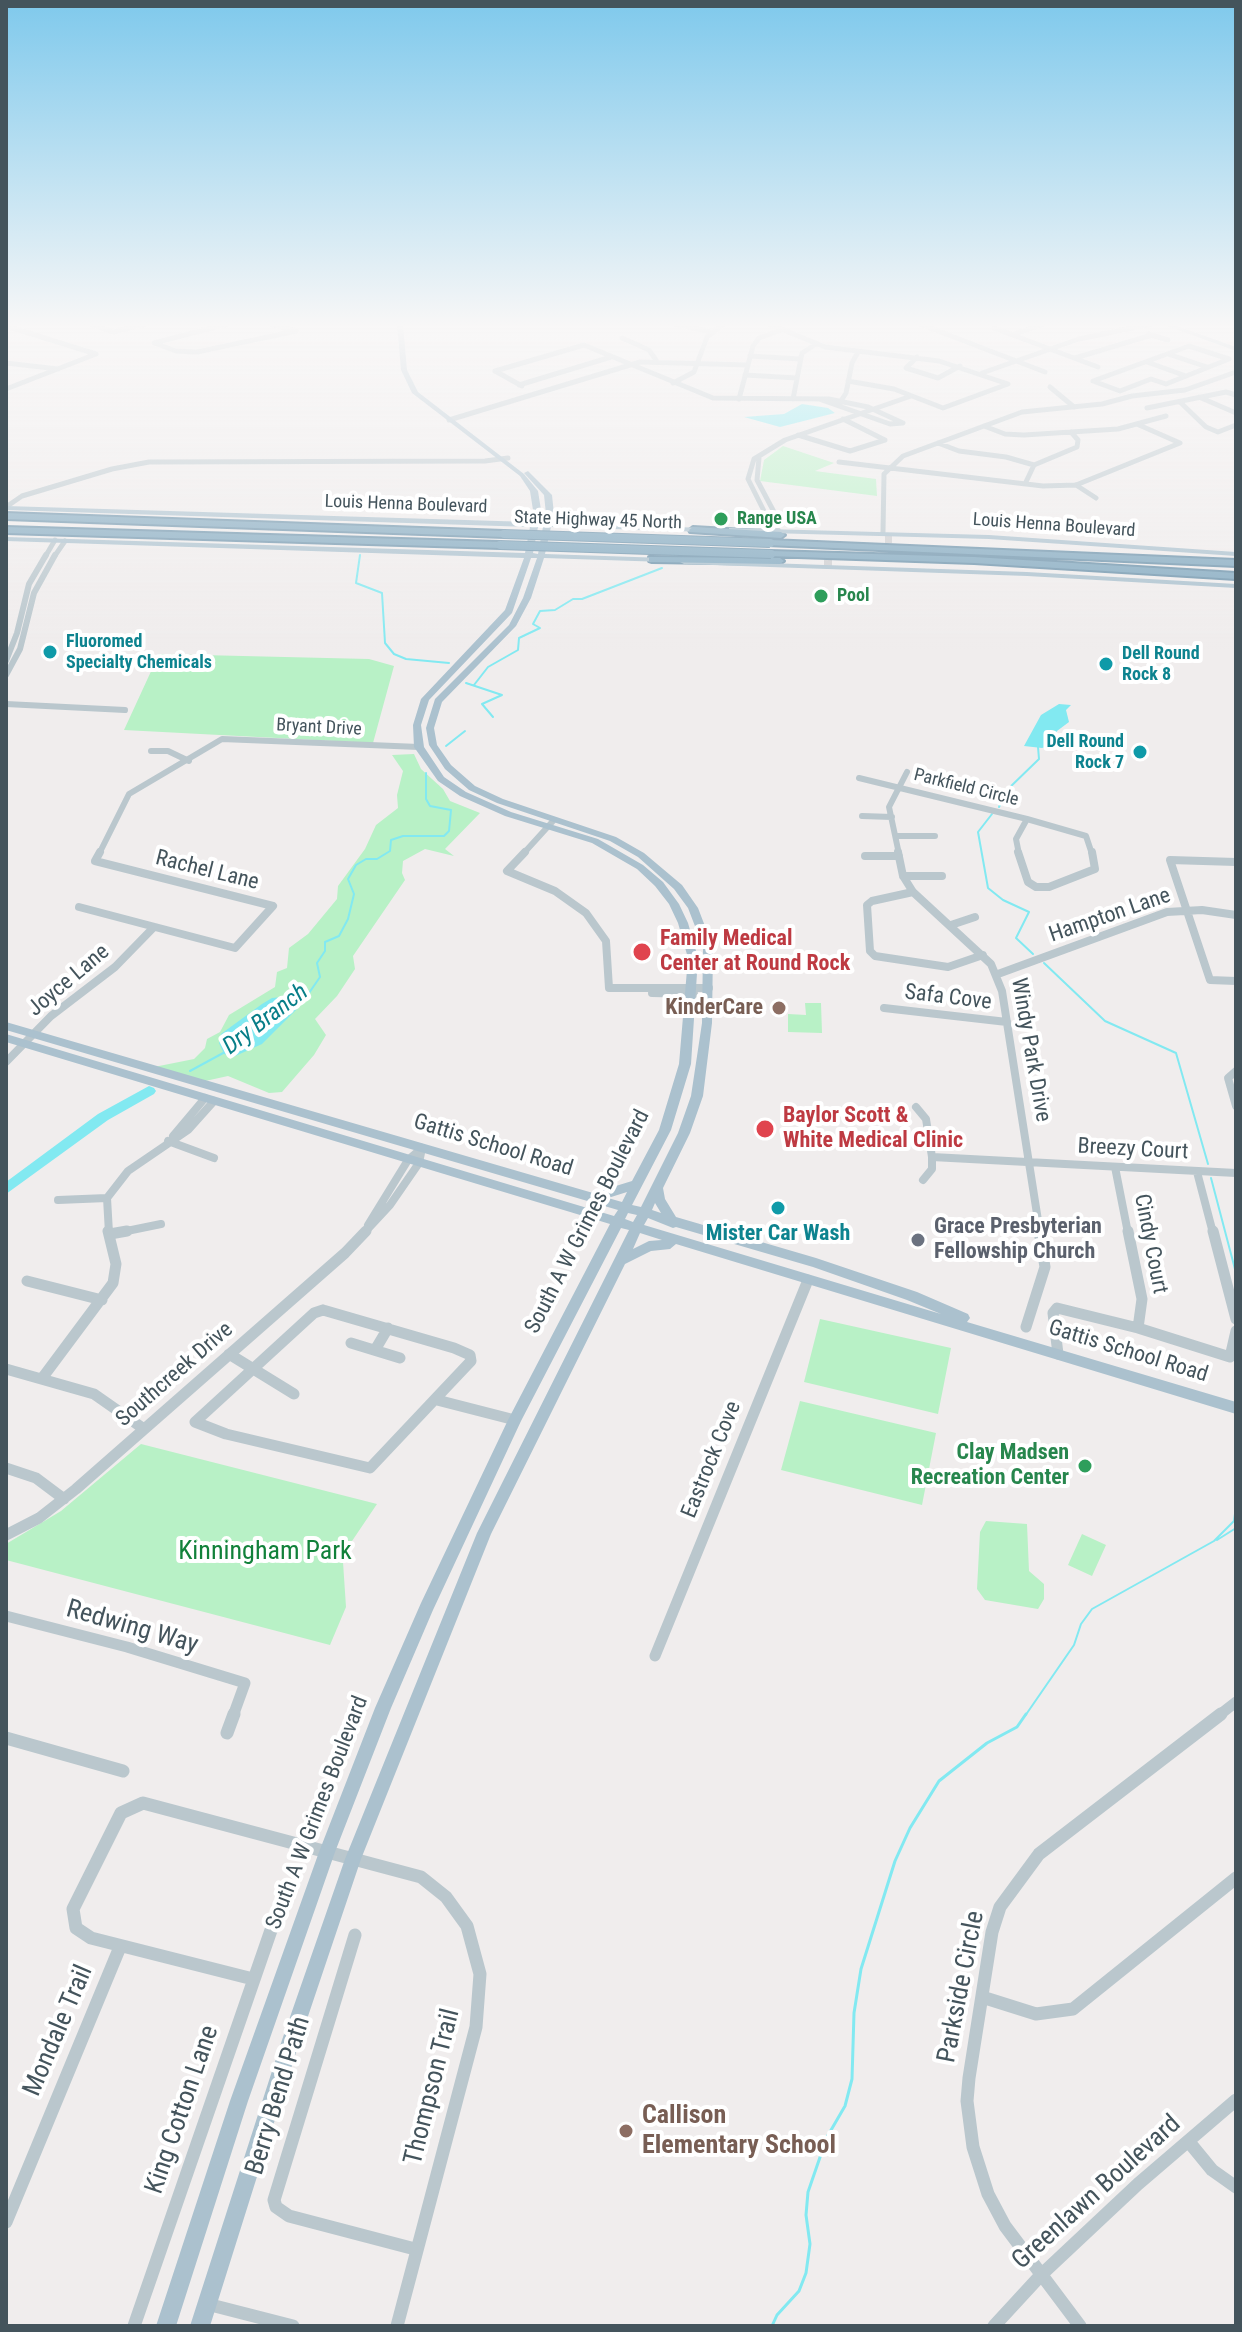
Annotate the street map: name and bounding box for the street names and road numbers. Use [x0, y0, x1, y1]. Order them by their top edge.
street label: Louis Henna Boulevard [324, 491, 488, 519]
street label: State Highway 45 North [514, 507, 682, 535]
street label: Louis Henna Boulevard [972, 510, 1136, 542]
street label: Bryant Drive [276, 715, 362, 741]
street label: Parkfield Circle [911, 765, 1021, 811]
street label: Rachel Lane [153, 845, 261, 897]
street label: Hampton Lane [1046, 883, 1174, 949]
street label: Joyce Lane [23, 939, 115, 1023]
street label: Windy Park Drive [1004, 976, 1056, 1124]
street label: Safa Cove [903, 980, 993, 1016]
street label: South A W Grimes Boulevard [520, 1106, 656, 1338]
street label: Gattis School Road [410, 1109, 576, 1183]
street label: Breezy Court [1077, 1134, 1189, 1166]
street label: Cindy Court [1127, 1192, 1173, 1296]
street label: Gattis School Road [1045, 1315, 1211, 1389]
street label: Southcreek Drive [111, 1317, 239, 1433]
street label: Eastrock Cove [677, 1398, 747, 1522]
street label: Redwing Way [63, 1594, 201, 1662]
street label: South A W Grimes Boulevard [261, 1693, 375, 1933]
street label: Parkside Circle [932, 1909, 992, 2065]
street label: Mondale Trail [17, 1961, 101, 2101]
street label: Thompson Trail [399, 2006, 467, 2168]
street label: Berry Bend Path [240, 2013, 318, 2179]
street label: King Cotton Lane [140, 2022, 226, 2198]
street label: Greenlawn Boulevard [1006, 2109, 1188, 2277]

